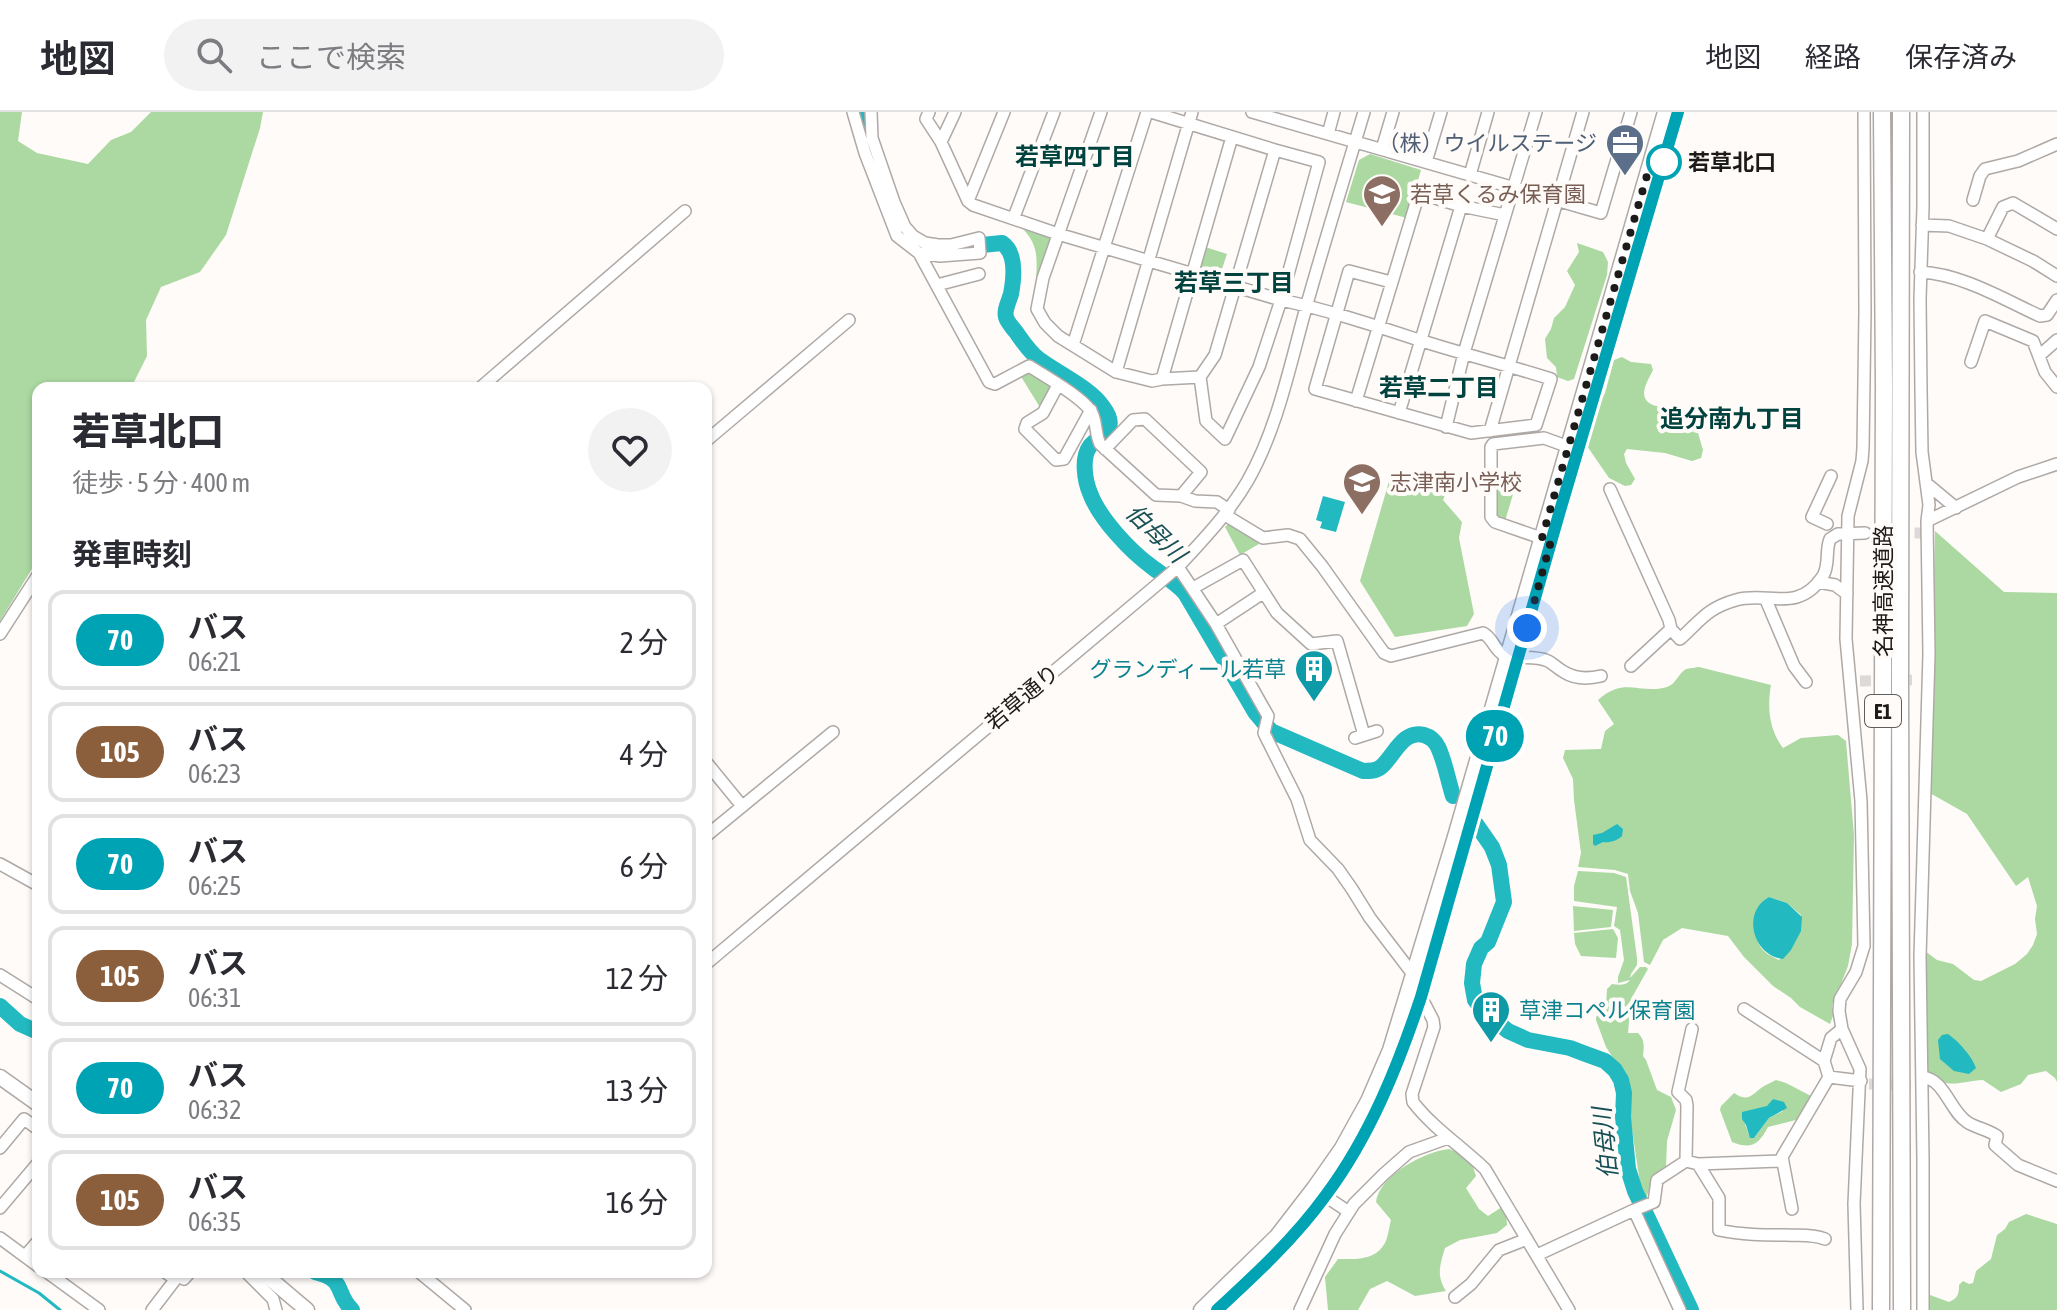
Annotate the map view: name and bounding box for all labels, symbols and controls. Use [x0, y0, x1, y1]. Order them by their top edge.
search box [164, 19, 724, 91]
icon: search [192, 33, 236, 77]
text: 地図 [40, 37, 116, 80]
text: ここで検索 [256, 40, 406, 74]
text: 地図 [1705, 41, 1761, 73]
text: 経路 [1805, 41, 1861, 73]
text: 保存済み [1905, 41, 2017, 73]
office icon: （株）ウイルステージ [1604, 122, 1646, 177]
place label: （株）ウイルステージ [1377, 130, 1597, 156]
district label: 若草四丁目 [1015, 143, 1135, 170]
marker: 若草北口 [1647, 145, 1681, 179]
place label: 若草北口 [1688, 149, 1776, 175]
school or university icon: 若草くるみ保育園 [1361, 173, 1403, 228]
place label: 若草くるみ保育園 [1410, 181, 1586, 207]
district label: 若草三丁目 [1174, 269, 1294, 296]
district label: 若草二丁目 [1379, 374, 1499, 401]
district label: 追分南九丁目 [1660, 405, 1804, 432]
button: heart [588, 408, 672, 492]
text: 若草北口 [72, 410, 224, 453]
school or university icon: 志津南小学校 [1341, 461, 1383, 516]
text: 徒歩 · 5 分 · 400 m [72, 468, 250, 498]
place label: 志津南小学校 [1390, 469, 1522, 495]
water label: 伯母川 [1121, 498, 1193, 570]
street label: 名神高速道路 [1870, 525, 1896, 657]
text: 発車時刻 [72, 537, 192, 571]
your location [1507, 608, 1547, 648]
text: バス [188, 610, 248, 644]
text: 70 [107, 624, 133, 656]
text: 2 分 [620, 625, 668, 659]
text: 06:21 [188, 647, 242, 677]
building icon: グランディール若草 [1293, 648, 1335, 703]
place label: グランディール若草 [1090, 656, 1286, 682]
street label: 若草通り [980, 659, 1064, 735]
road number: E1 [1865, 695, 1901, 727]
line badge: 70 [1459, 710, 1531, 762]
text: 70 [1482, 720, 1508, 752]
text: バス [188, 722, 248, 756]
text: 105 [100, 736, 140, 768]
text: 4 分 [620, 737, 668, 771]
text: 06:23 [188, 759, 242, 789]
text: バス [188, 834, 248, 868]
text: 70 [107, 848, 133, 880]
text: 6 分 [620, 849, 668, 883]
text: 06:25 [188, 871, 242, 901]
text: バス [188, 946, 248, 980]
text: 105 [100, 960, 140, 992]
text: 12 分 [606, 961, 668, 995]
text: 06:31 [188, 983, 242, 1013]
building icon: 草津コペル保育園 [1470, 989, 1512, 1044]
place label: 草津コペル保育園 [1519, 997, 1695, 1023]
text: バス [188, 1058, 248, 1092]
text: 70 [107, 1072, 133, 1104]
text: 13 分 [606, 1073, 668, 1107]
text: 06:32 [188, 1095, 242, 1125]
water label: 伯母川 [1587, 1103, 1622, 1180]
text: バス [188, 1170, 248, 1204]
text: 105 [100, 1184, 140, 1216]
text: 16 分 [606, 1185, 668, 1219]
text: 06:35 [188, 1207, 242, 1237]

